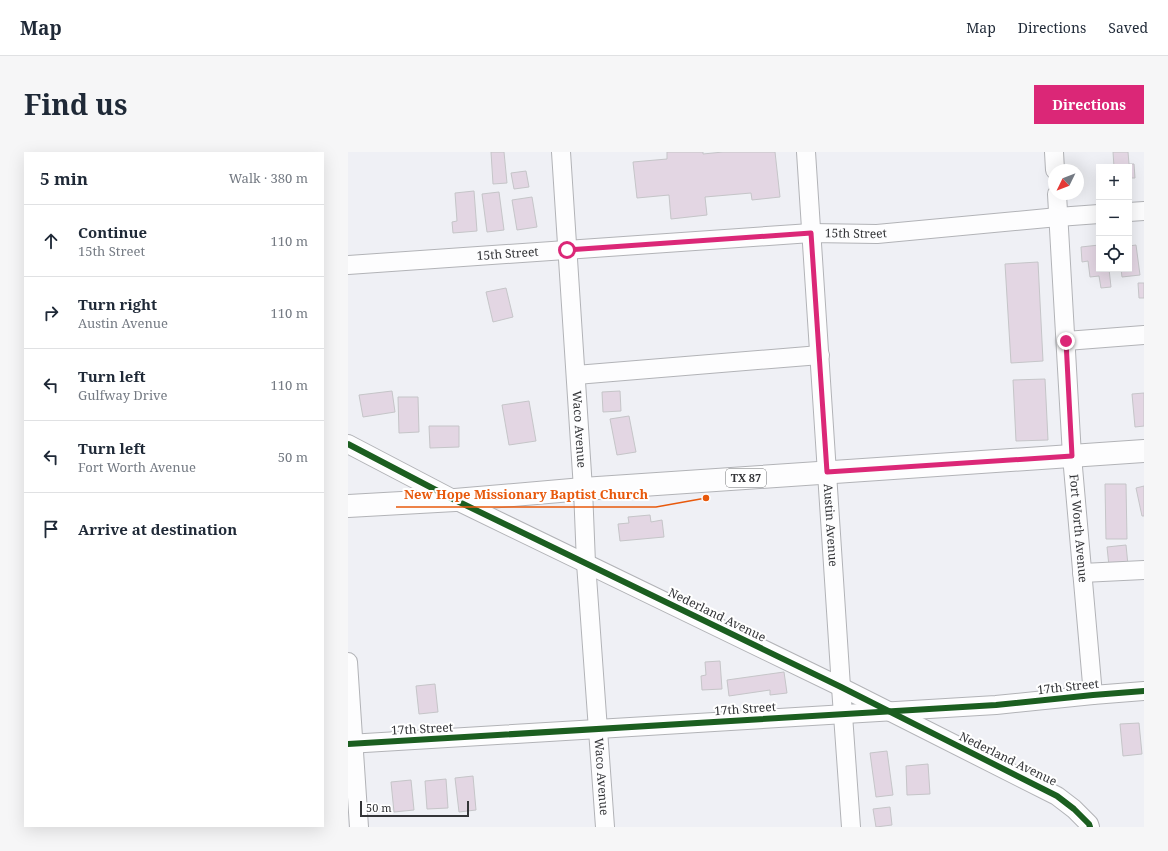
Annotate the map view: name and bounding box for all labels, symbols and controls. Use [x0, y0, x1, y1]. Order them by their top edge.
text: Map [20, 15, 62, 41]
text: Map [966, 18, 996, 37]
text: Directions [1018, 18, 1086, 37]
text: Saved [1108, 18, 1148, 37]
text: Find us [24, 85, 128, 123]
button: Directions [1034, 85, 1144, 124]
north arrow [1048, 164, 1084, 200]
map controls [1096, 164, 1132, 272]
button: + [1096, 164, 1132, 200]
text: 5 min [40, 167, 88, 190]
text: Walk · 380 m [229, 169, 308, 187]
button: − [1096, 200, 1132, 236]
text: Continue [78, 222, 147, 242]
street label: 15th Street [825, 224, 888, 242]
icon: ahead [40, 230, 62, 252]
text: 110 m [271, 232, 308, 250]
button: locate [1096, 236, 1132, 272]
route start [558, 241, 576, 259]
text: 15th Street [78, 242, 145, 260]
street label: 15th Street [476, 243, 539, 264]
text: Turn right [78, 294, 157, 314]
icon: right [40, 302, 62, 324]
text: 110 m [271, 304, 308, 322]
text: Austin Avenue [78, 314, 168, 332]
route end [1057, 332, 1075, 350]
text: Turn left [78, 366, 146, 386]
icon: left [40, 374, 62, 396]
text: 110 m [271, 376, 308, 394]
text: Gulfway Drive [78, 386, 168, 404]
street label: Waco Avenue [569, 390, 591, 469]
text: Turn left [78, 438, 146, 458]
icon: left [40, 446, 62, 468]
text: 50 m [278, 448, 308, 466]
text: Fort Worth Avenue [78, 458, 196, 476]
road number: TX 87 [726, 469, 766, 487]
street label: Fort Worth Avenue [1066, 473, 1092, 583]
callout: New Hope Missionary Baptist Church [396, 482, 656, 507]
street label: Austin Avenue [820, 483, 842, 567]
text: New Hope Missionary Baptist Church [404, 485, 648, 503]
icon: arrive [40, 518, 62, 540]
text: Arrive at destination [78, 519, 237, 539]
street label: Nederland Avenue [666, 584, 769, 646]
street label: 17th Street [1036, 675, 1100, 698]
street label: 17th Street [714, 698, 776, 719]
street label: 17th Street [391, 718, 453, 739]
street label: Nederland Avenue [957, 728, 1060, 790]
street label: Waco Avenue [591, 737, 613, 816]
scale bar [360, 799, 469, 818]
text: 50 m [366, 800, 392, 815]

